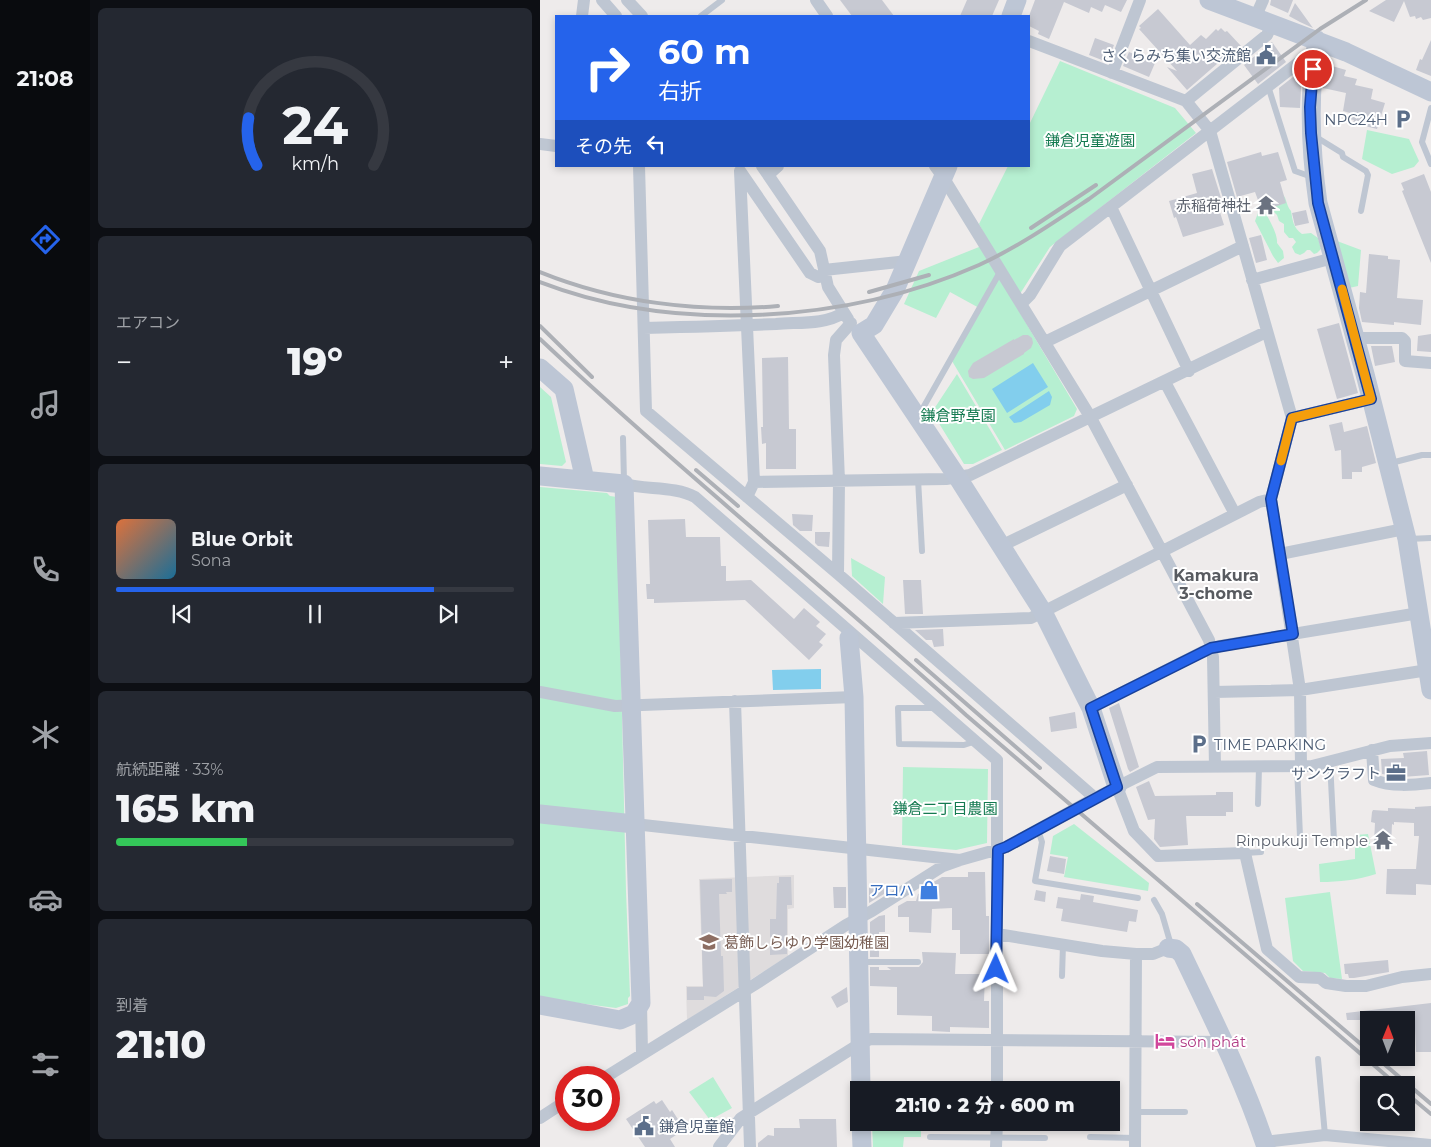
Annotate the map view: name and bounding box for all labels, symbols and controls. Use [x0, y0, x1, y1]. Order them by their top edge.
text: 60 m [658, 30, 751, 73]
icon: right [575, 35, 640, 100]
public building icon: さくらみち集い交流館 [1255, 44, 1277, 66]
place label: さくらみち集い交流館 [1101, 46, 1251, 65]
pin [1292, 48, 1334, 90]
icon: arrive [1299, 55, 1327, 83]
text: 21:08 [17, 65, 73, 92]
text: 右折 [658, 78, 702, 105]
text: 24 [282, 94, 348, 157]
parking icon: NPC24H [1392, 108, 1414, 130]
place label: NPC24H [1324, 110, 1388, 129]
icon: left [642, 130, 670, 158]
park label: 鎌倉児童遊園 [1045, 131, 1135, 150]
text: その先 [575, 135, 632, 158]
text: km/h [291, 153, 339, 174]
temple icon: 赤稲荷神社 [1255, 194, 1277, 216]
place label: 赤稲荷神社 [1176, 196, 1251, 215]
icon: directions [28, 222, 63, 257]
text: エアコン [116, 313, 180, 332]
text: 19° [287, 338, 343, 385]
text: − [116, 345, 132, 379]
text: + [498, 345, 514, 379]
icon: music [28, 387, 63, 422]
park label: 鎌倉野草園 [920, 406, 996, 425]
text: Blue Orbit [191, 528, 293, 551]
text: Sona [191, 551, 231, 570]
icon: phone [28, 552, 63, 587]
district label: Kamakura 3-chome [1173, 566, 1259, 603]
icon: previous [168, 600, 196, 628]
icon: pause [301, 600, 329, 628]
icon: next [434, 600, 462, 628]
icon: climate [28, 717, 63, 752]
parking icon: TIME PARKING [1188, 733, 1210, 755]
place label: TIME PARKING [1214, 735, 1326, 754]
text: 航続距離 · 33% [116, 760, 224, 779]
office icon: サンクラフト [1385, 762, 1407, 784]
place label: サンクラフト [1291, 764, 1381, 783]
text: 165 km [116, 785, 256, 832]
park label: 鎌倉二丁目農園 [892, 799, 998, 818]
temple icon: Rinpukuji Temple [1372, 829, 1394, 851]
place label: Rinpukuji Temple [1236, 831, 1368, 850]
shop icon: アロハ [918, 879, 940, 901]
place label: アロハ [869, 881, 914, 900]
icon: car [28, 882, 63, 917]
school or university icon: 葛飾しらゆり学園幼稚園 [698, 931, 720, 953]
place label: 葛飾しらゆり学園幼稚園 [724, 933, 889, 952]
position arrow [969, 942, 1021, 994]
text: 到着 [116, 996, 148, 1015]
north arrow [1360, 1011, 1415, 1066]
map controls [1360, 1011, 1415, 1131]
text: 21:10 [116, 1021, 206, 1068]
hotel icon: sơn phát [1154, 1030, 1176, 1052]
place label: sơn phát [1180, 1032, 1246, 1051]
icon: filters [28, 1047, 63, 1082]
speed limit sign: 30 [555, 1066, 620, 1131]
button: search [1360, 1076, 1415, 1131]
text: 21:10 · 2 分 · 600 m [895, 1094, 1075, 1117]
public building icon: 鎌倉児童館 [633, 1115, 655, 1137]
place label: 鎌倉児童館 [659, 1117, 734, 1136]

